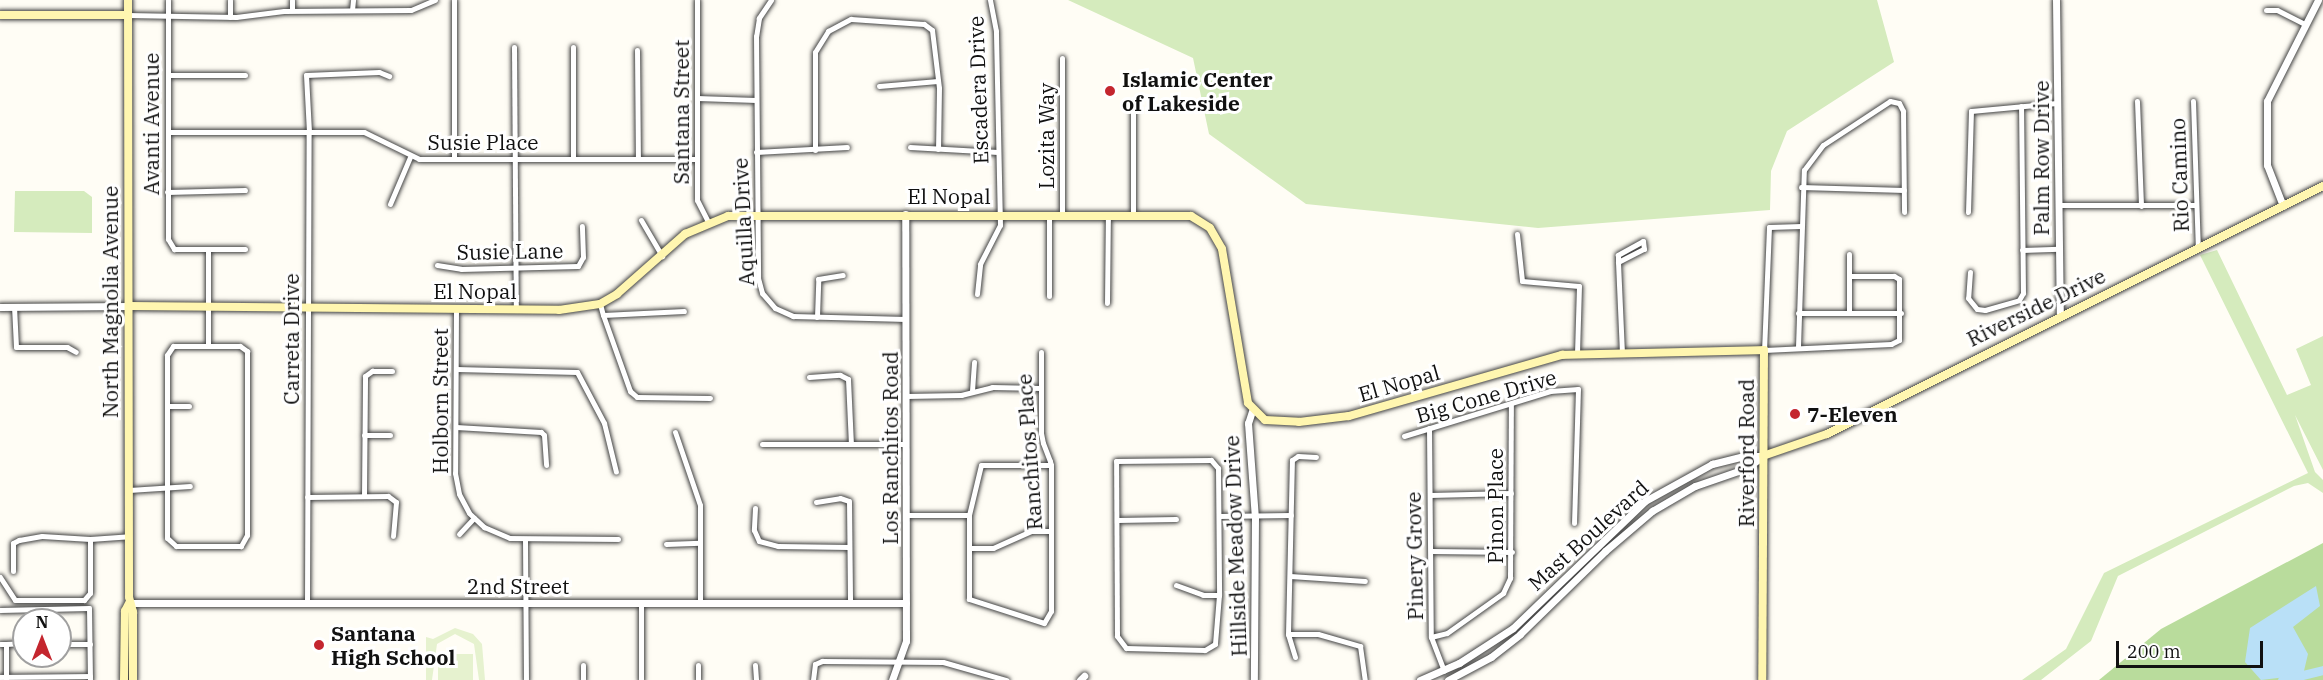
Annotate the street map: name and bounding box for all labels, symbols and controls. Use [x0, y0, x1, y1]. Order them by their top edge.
street label: Escadera Drive [963, 15, 993, 165]
street label: Santana Street [668, 40, 694, 184]
street label: Avanti Avenue [138, 53, 164, 195]
place label: Islamic Center of Lakeside [1122, 66, 1273, 116]
street label: Palm Row Drive [2028, 80, 2054, 236]
street label: Lozita Way [1033, 83, 1059, 189]
marker: Islamic Center of Lakeside [1103, 84, 1117, 98]
street label: Rio Camino [2164, 117, 2194, 233]
street label: Susie Place [427, 129, 539, 155]
street label: Aquilla Drive [727, 157, 759, 287]
street label: El Nopal [907, 183, 991, 209]
street label: North Magnolia Avenue [97, 186, 123, 418]
street label: Susie Lane [456, 237, 564, 265]
street label: Riverside Drive [1963, 263, 2109, 351]
street label: Carreta Drive [278, 273, 304, 405]
street label: El Nopal [433, 278, 517, 304]
street label: Holborn Street [427, 328, 453, 474]
street label: Los Ranchitos Road [877, 351, 903, 545]
street label: El Nopal [1355, 359, 1443, 407]
street label: Big Cone Drive [1413, 364, 1559, 428]
street label: Ranchitos Place [1011, 373, 1047, 531]
street label: Riverford Road [1733, 379, 1759, 527]
place label: 7-Eleven [1807, 401, 1898, 427]
marker: 7-Eleven [1788, 407, 1802, 421]
street label: Hillside Meadow Drive [1219, 435, 1251, 657]
street label: Pinon Place [1482, 448, 1508, 564]
street label: Mast Boulevard [1523, 474, 1653, 596]
street label: Pinery Grove [1400, 491, 1428, 621]
street label: 2nd Street [467, 573, 569, 599]
north arrow [12, 608, 72, 668]
text: N [36, 612, 48, 632]
place label: Santana High School [331, 620, 455, 670]
scale bar [2119, 629, 2266, 667]
marker: Santana High School [312, 638, 326, 652]
text: 200 m [2127, 640, 2181, 663]

